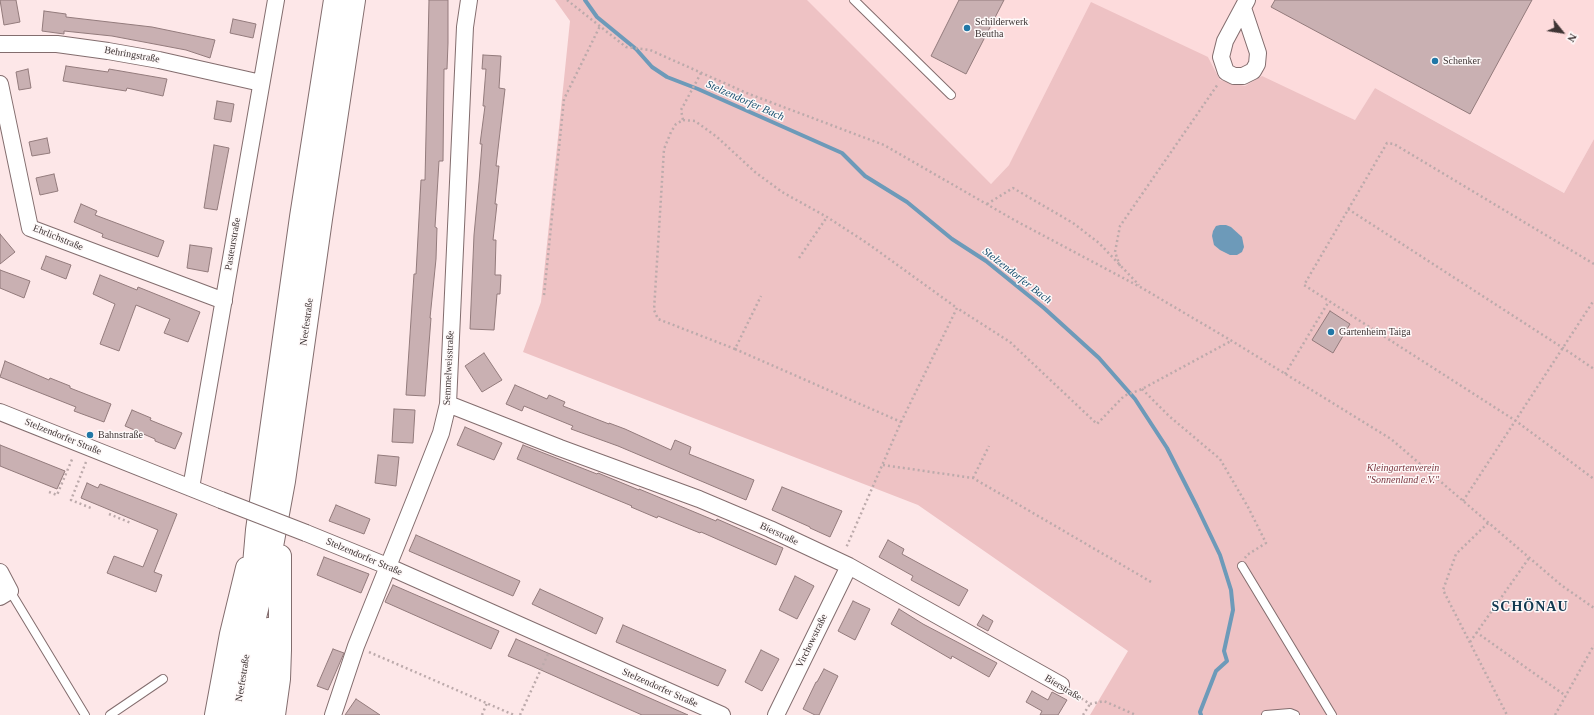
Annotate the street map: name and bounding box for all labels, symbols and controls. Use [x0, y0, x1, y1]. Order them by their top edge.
north arrow [1542, 12, 1582, 52]
place label: Schilderwerk Beutha [975, 16, 1028, 40]
marker: Schilderwerk Beutha [962, 23, 972, 33]
text: N [1565, 32, 1580, 44]
street label: Behringstraße [103, 44, 161, 66]
place label: Schenker [1443, 55, 1480, 67]
marker: Schenker [1430, 56, 1440, 66]
water label: Stelzendorfer Bach [704, 78, 786, 124]
street label: Pasteurstraße [222, 217, 244, 271]
street label: Ehrlichstraße [31, 222, 85, 254]
water label: Stelzendorfer Bach [980, 245, 1054, 307]
street label: Neefestraße [298, 298, 316, 346]
place label: Gartenheim Taiga [1339, 326, 1411, 338]
marker: Gartenheim Taiga [1326, 327, 1336, 337]
street label: Semmelweisstraße [441, 330, 457, 406]
street label: Stelzendorfer Straße [23, 416, 103, 458]
place label: Bahnstraße [98, 429, 143, 441]
marker: Bahnstraße [85, 430, 95, 440]
park label: Kleingartenverein "Sonnenland e.V." [1367, 462, 1439, 486]
street label: Bierstraße [758, 520, 800, 548]
street label: Stelzendorfer Straße [324, 535, 404, 579]
district label: SCHÖNAU [1491, 599, 1569, 615]
street label: Virchowstraße [794, 612, 830, 670]
street label: Neefestraße [233, 653, 253, 703]
street label: Stelzendorfer Straße [620, 666, 700, 710]
street label: Bierstraße [1042, 672, 1084, 704]

